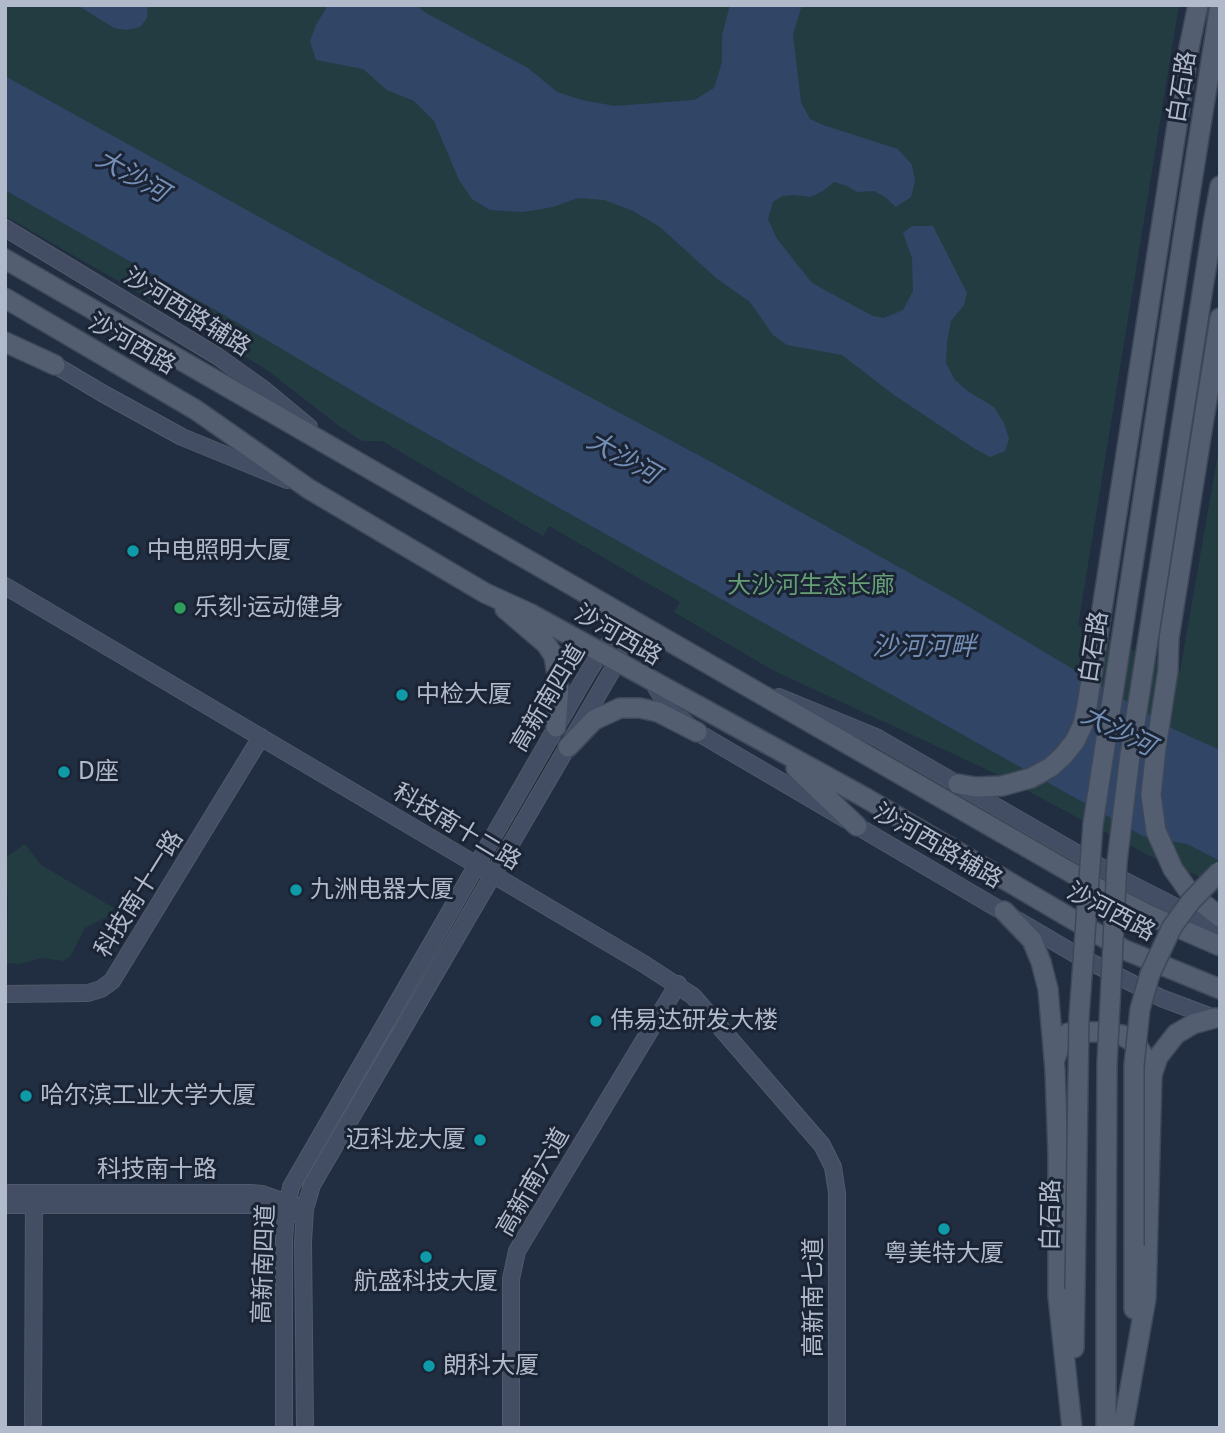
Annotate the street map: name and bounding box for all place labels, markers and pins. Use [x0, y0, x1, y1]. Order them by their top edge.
place label: 中电照明大厦 [147, 537, 291, 565]
marker: 中电照明大厦 [125, 543, 141, 559]
place label: 乐刻·运动健身 [194, 594, 344, 622]
marker: 乐刻·运动健身 [172, 600, 188, 616]
place label: 中检大厦 [416, 681, 512, 709]
marker: 中检大厦 [394, 687, 410, 703]
place label: D座 [78, 758, 119, 786]
marker: D座 [56, 764, 72, 780]
place label: 九洲电器大厦 [310, 876, 454, 904]
marker: 九洲电器大厦 [288, 882, 304, 898]
place label: 伟易达研发大楼 [610, 1007, 778, 1035]
marker: 伟易达研发大楼 [588, 1013, 604, 1029]
place label: 哈尔滨工业大学大厦 [40, 1082, 256, 1110]
marker: 哈尔滨工业大学大厦 [18, 1088, 34, 1104]
place label: 迈科龙大厦 [346, 1126, 466, 1154]
marker: 迈科龙大厦 [472, 1132, 488, 1148]
marker: 粤美特大厦 [936, 1221, 952, 1237]
place label: 粤美特大厦 [884, 1240, 1004, 1268]
marker: 航盛科技大厦 [418, 1249, 434, 1265]
place label: 航盛科技大厦 [354, 1268, 498, 1296]
place label: 朗科大厦 [443, 1352, 539, 1380]
marker: 朗科大厦 [421, 1358, 437, 1374]

